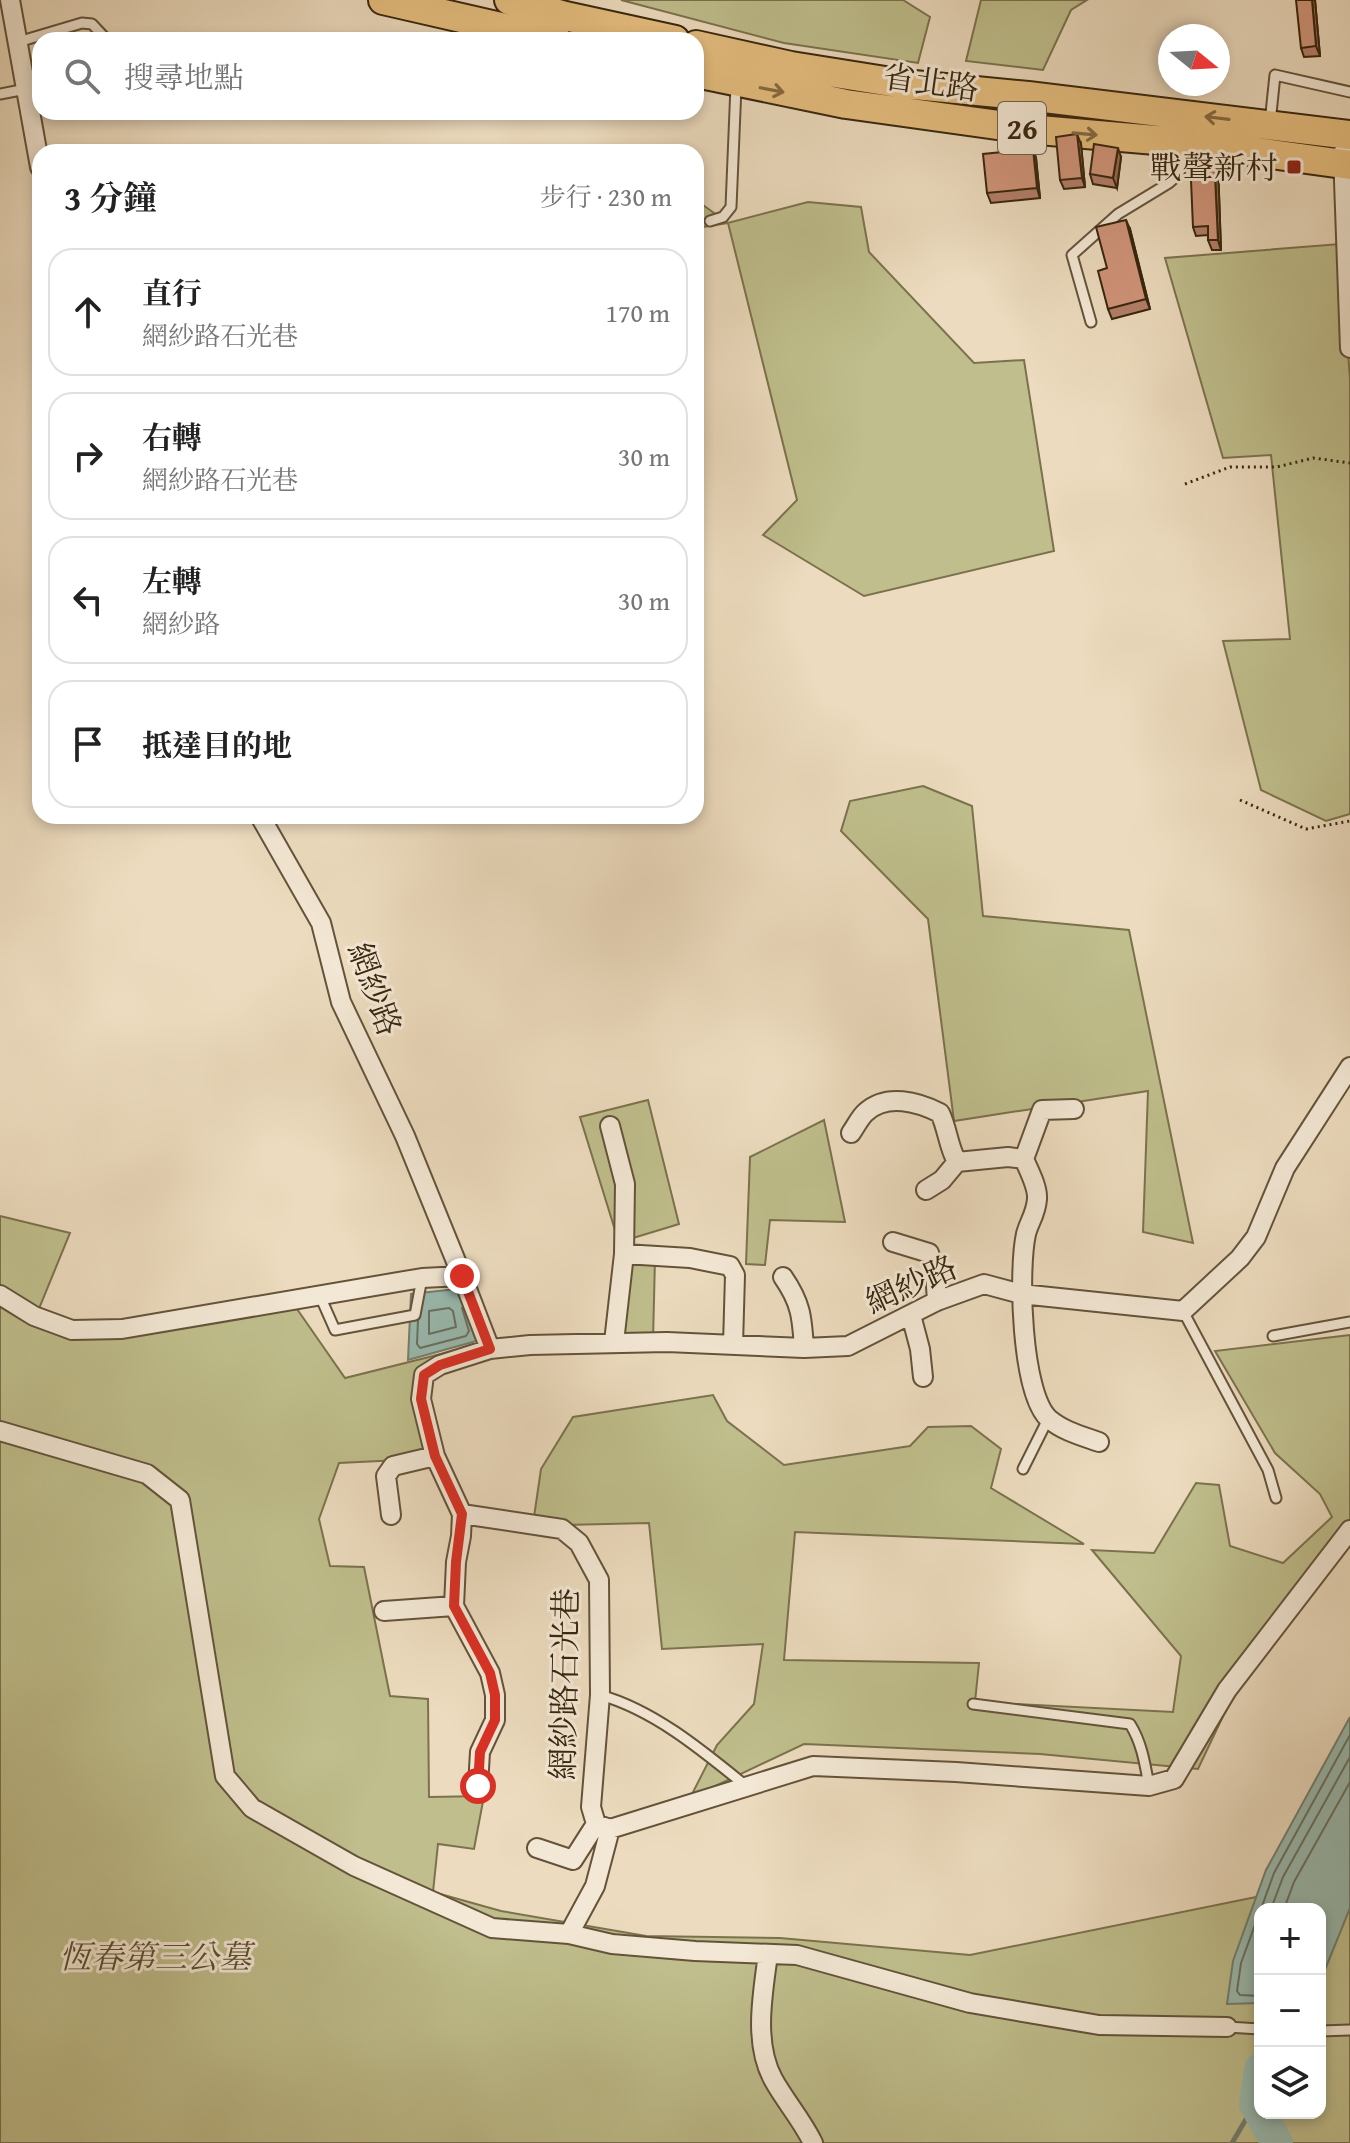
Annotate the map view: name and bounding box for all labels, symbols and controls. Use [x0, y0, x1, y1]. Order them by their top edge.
north arrow [1158, 24, 1230, 96]
search box [32, 32, 704, 120]
street label: 省北路 [880, 52, 982, 112]
icon: search [60, 54, 104, 98]
text: 搜尋地點 [124, 55, 244, 99]
one-way arrow [759, 83, 784, 98]
road number: 26 [998, 102, 1046, 154]
one-way arrow [1205, 110, 1230, 125]
one-way arrow [1071, 127, 1098, 142]
place label: 戰聲新村 [1150, 144, 1278, 191]
marker: 戰聲新村 [1285, 158, 1303, 176]
text: 3 分鐘 [64, 173, 157, 222]
text: 步行 · 230 m [540, 177, 672, 216]
text: 直行 [142, 271, 202, 315]
icon: ahead [66, 290, 110, 334]
text: 170 m [605, 293, 670, 332]
text: 網紗路石光巷 [142, 316, 298, 355]
text: 右轉 [142, 415, 202, 459]
icon: right [66, 434, 110, 478]
text: 30 m [618, 437, 670, 476]
text: 網紗路石光巷 [142, 460, 298, 499]
text: 左轉 [142, 559, 202, 603]
icon: left [66, 578, 110, 622]
text: 30 m [618, 581, 670, 620]
text: 網紗路 [142, 604, 220, 643]
icon: arrive [66, 722, 110, 766]
text: 抵達目的地 [142, 723, 292, 767]
street label: 網紗路 [336, 936, 414, 1042]
street label: 網紗路 [858, 1243, 964, 1325]
route end [444, 1258, 480, 1294]
street label: 網紗路石光巷 [539, 1588, 589, 1780]
route start [460, 1768, 496, 1804]
map controls [1254, 1903, 1326, 2119]
button: + [1254, 1903, 1326, 1975]
park label: 恆春第三公墓 [59, 1933, 256, 1980]
button: − [1254, 1975, 1326, 2047]
button: layers [1254, 2047, 1326, 2119]

